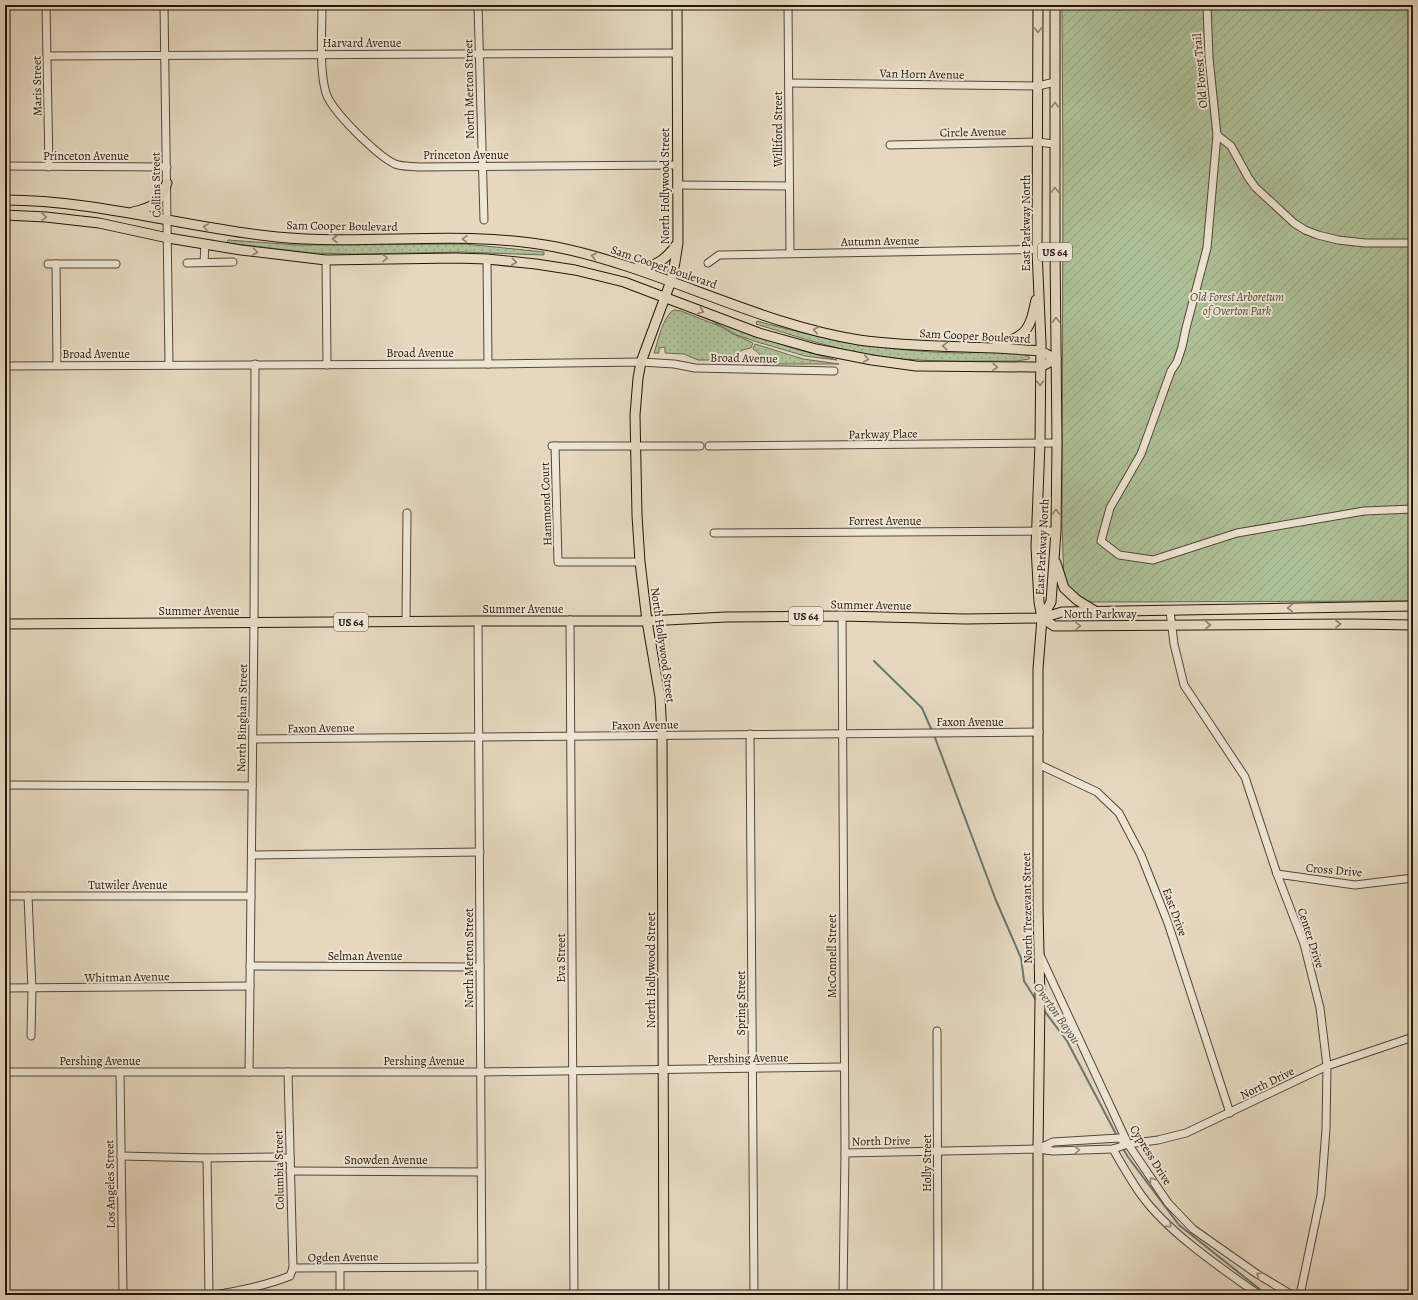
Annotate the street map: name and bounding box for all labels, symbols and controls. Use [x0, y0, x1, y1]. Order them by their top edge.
one-way arrow [1034, 27, 1042, 33]
street label: Old Forest Trail [1189, 33, 1211, 109]
street label: Harvard Avenue [323, 35, 401, 51]
street label: North Merton Street [460, 39, 478, 139]
street label: Maris Street [28, 56, 46, 116]
street label: Van Horn Avenue [878, 65, 965, 83]
street label: Williford Street [770, 91, 786, 168]
one-way arrow [1051, 102, 1059, 108]
street label: Circle Avenue [940, 123, 1006, 141]
street label: North Hollywood Street [657, 128, 673, 244]
street label: Princeton Avenue [423, 147, 509, 163]
street label: Princeton Avenue [43, 148, 129, 164]
street label: Collins Street [147, 152, 165, 218]
street label: East Parkway North [1018, 174, 1034, 271]
one-way arrow [1051, 187, 1059, 193]
one-way arrow [41, 213, 47, 222]
street label: Sam Cooper Boulevard [286, 217, 398, 235]
one-way arrow [203, 223, 209, 231]
street label: Autumn Avenue [840, 232, 919, 250]
one-way arrow [462, 234, 468, 243]
one-way arrow [332, 235, 338, 243]
street label: Sam Cooper Boulevard [609, 241, 720, 293]
road number: US 64 [1038, 243, 1072, 261]
one-way arrow [252, 247, 258, 256]
one-way arrow [591, 252, 597, 260]
one-way arrow [382, 254, 388, 262]
one-way arrow [511, 257, 517, 266]
park label: Old Forest Arboretum of Overton Park [1190, 289, 1284, 319]
one-way arrow [698, 307, 705, 315]
one-way arrow [1052, 317, 1060, 323]
street label: Sam Cooper Boulevard [919, 325, 1032, 347]
one-way arrow [813, 327, 819, 335]
one-way arrow [942, 342, 948, 351]
street label: Broad Avenue [386, 345, 454, 361]
street label: Broad Avenue [62, 346, 130, 362]
street label: Broad Avenue [710, 349, 778, 367]
one-way arrow [863, 355, 869, 363]
one-way arrow [992, 363, 998, 371]
one-way arrow [1036, 380, 1044, 386]
street label: Parkway Place [848, 425, 918, 443]
street label: Hammond Court [537, 462, 555, 546]
street label: East Parkway North [1031, 498, 1053, 596]
one-way arrow [1052, 509, 1060, 515]
street label: Forrest Avenue [849, 513, 921, 529]
street label: North Hollywood Street [647, 586, 679, 704]
street label: Summer Avenue [830, 596, 912, 614]
street label: Summer Avenue [483, 601, 563, 617]
street label: Summer Avenue [159, 603, 239, 619]
one-way arrow [1287, 604, 1293, 612]
street label: North Parkway [1063, 606, 1137, 622]
road number: US 64 [789, 607, 823, 625]
road number: US 64 [334, 613, 368, 631]
one-way arrow [1335, 620, 1341, 628]
one-way arrow [1205, 621, 1211, 629]
one-way arrow [1075, 622, 1081, 630]
street label: North Bingham Street [233, 664, 251, 772]
street label: Faxon Avenue [936, 714, 1004, 730]
street label: Faxon Avenue [611, 716, 679, 734]
street label: Faxon Avenue [287, 719, 355, 737]
street label: North Trezevant Street [1018, 852, 1036, 964]
street label: Cross Drive [1305, 860, 1363, 880]
street label: Tutwiler Avenue [88, 877, 168, 893]
street label: East Drive [1159, 886, 1191, 938]
street label: Center Drive [1294, 906, 1328, 970]
street label: North Merton Street [461, 908, 477, 1008]
street label: North Hollywood Street [643, 912, 659, 1028]
street label: McConnell Street [824, 914, 840, 998]
street label: Eva Street [553, 933, 569, 983]
street label: Selman Avenue [328, 948, 402, 964]
street label: Whitman Avenue [83, 968, 170, 986]
street label: Spring Street [733, 970, 749, 1036]
water label: Overton Bayou [1030, 979, 1084, 1047]
street label: Pershing Avenue [707, 1049, 789, 1067]
street label: Pershing Avenue [59, 1053, 141, 1069]
street label: Pershing Avenue [383, 1053, 465, 1069]
street label: North Drive [1237, 1063, 1297, 1103]
street label: Cypress Drive [1126, 1122, 1176, 1188]
street label: Columbia Street [270, 1130, 288, 1210]
street label: North Drive [852, 1132, 910, 1150]
street label: Holly Street [919, 1134, 935, 1192]
street label: Los Angeles Street [101, 1139, 119, 1229]
one-way arrow [1074, 1146, 1080, 1155]
street label: Snowden Avenue [344, 1152, 428, 1168]
one-way arrow [1150, 1178, 1157, 1185]
one-way arrow [1164, 1220, 1172, 1228]
street label: Ogden Avenue [307, 1248, 379, 1266]
one-way arrow [1256, 1272, 1263, 1279]

